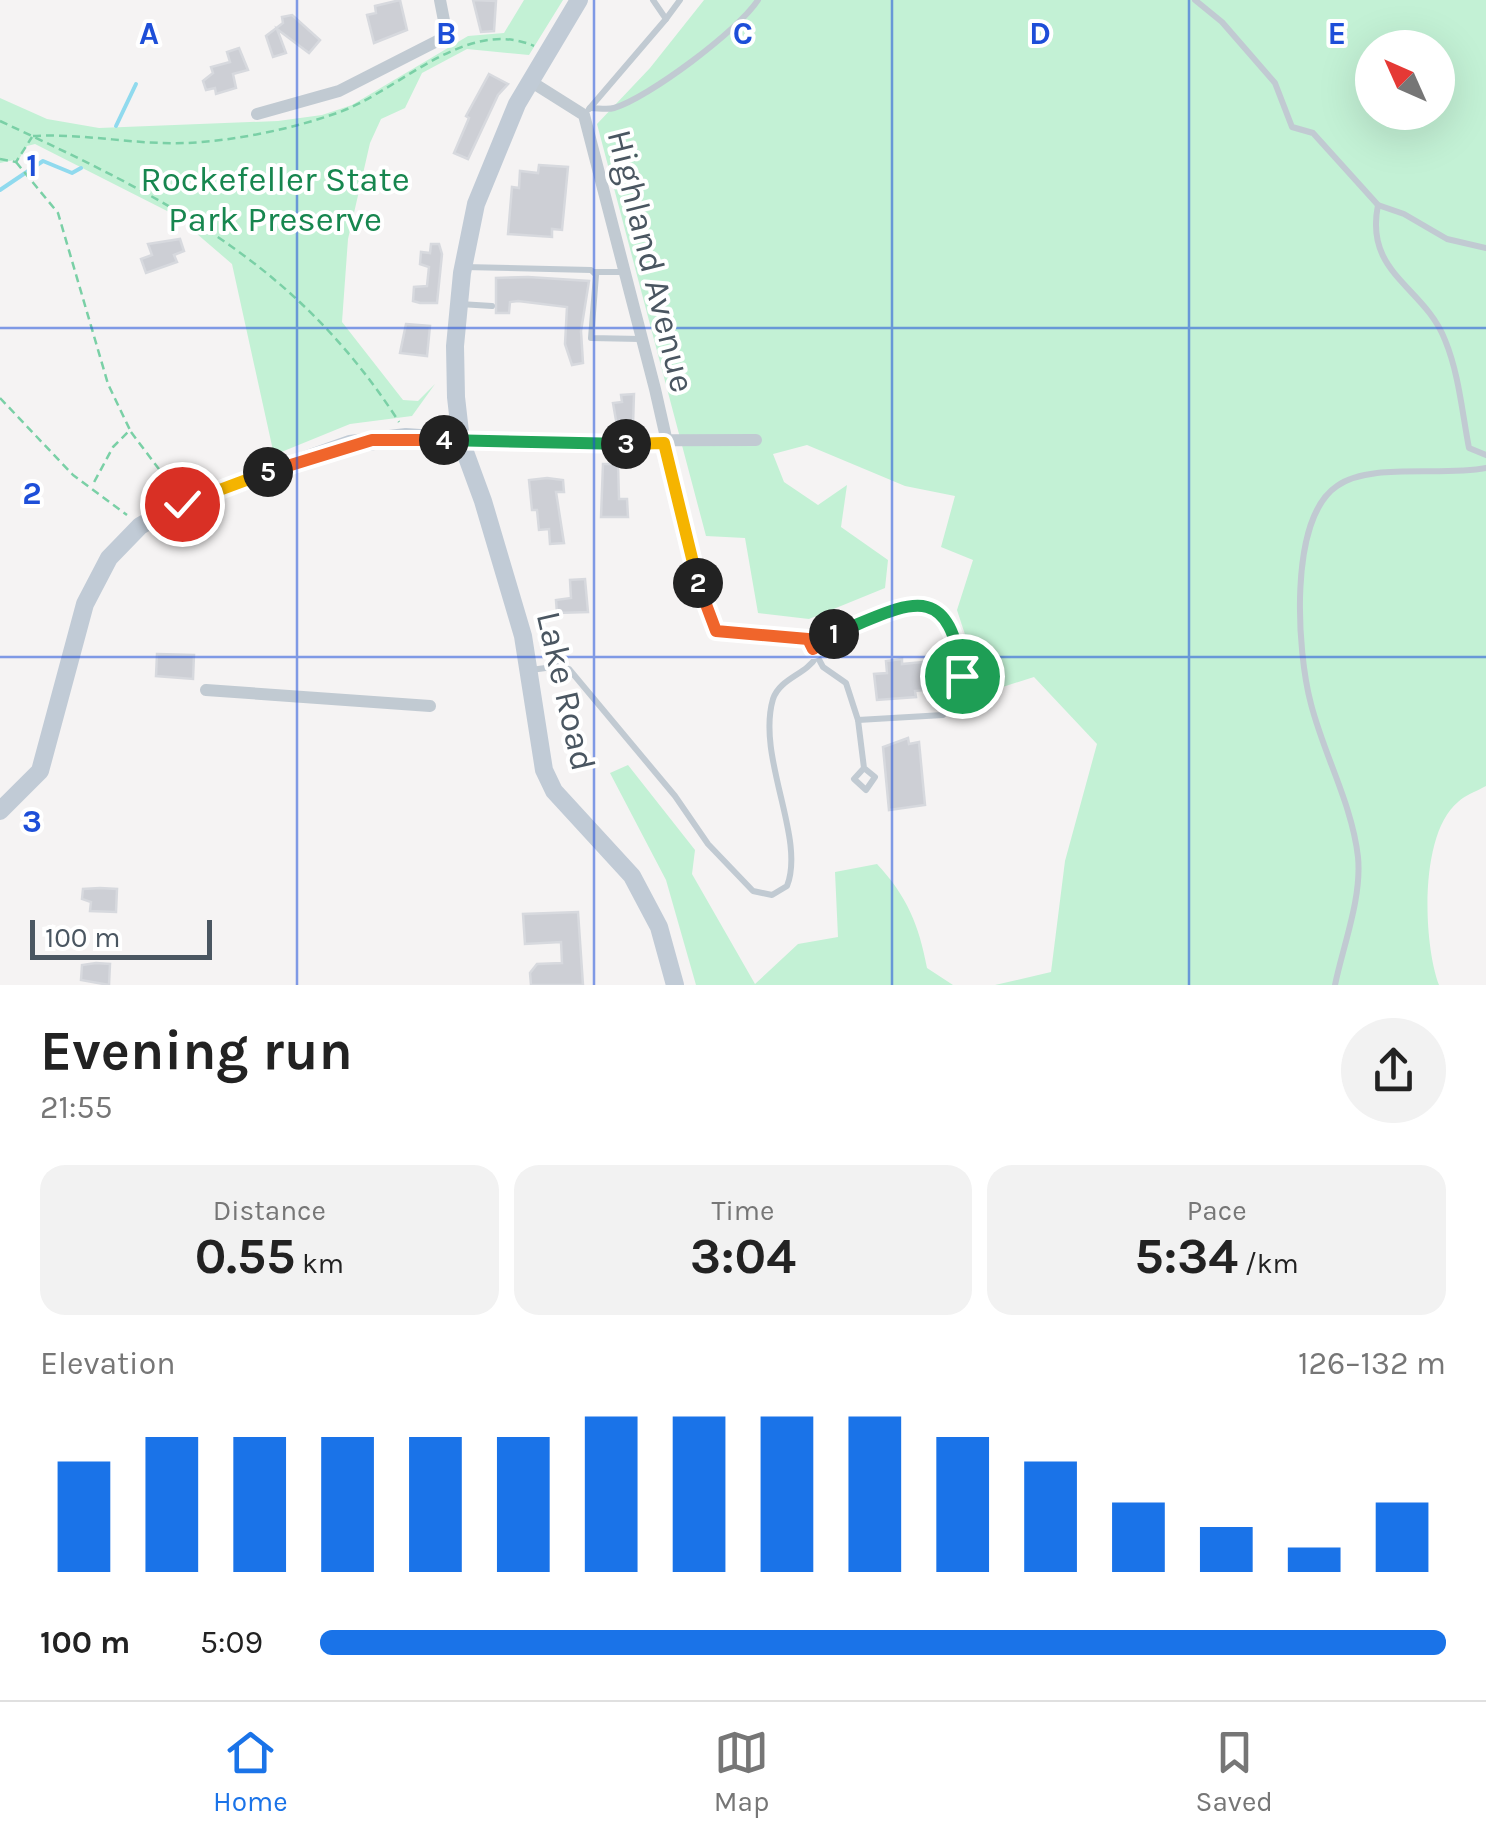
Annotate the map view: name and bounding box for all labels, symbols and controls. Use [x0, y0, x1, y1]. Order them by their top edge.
text: A [139, 15, 159, 52]
text: B [436, 15, 456, 52]
text: C [733, 15, 753, 52]
text: D [1029, 15, 1051, 52]
text: E [1328, 15, 1346, 52]
north arrow [1355, 30, 1455, 130]
map controls [1355, 30, 1455, 130]
street label: Highland Avenue [599, 125, 703, 397]
text: 1 [26, 147, 38, 184]
park label: Rockefeller State Park Preserve [140, 159, 410, 240]
pin: 4 [419, 415, 469, 465]
pin: 3 [601, 419, 651, 469]
text: 4 [436, 423, 452, 456]
text: 3 [617, 427, 635, 460]
pin: 5 [243, 447, 293, 497]
text: 5 [260, 455, 276, 488]
pin [140, 462, 225, 547]
text: 2 [22, 475, 42, 512]
icon: check [155, 477, 210, 532]
pin: 2 [673, 558, 723, 608]
text: 2 [690, 566, 706, 599]
street label: Lake Road [528, 607, 604, 775]
pin: 1 [809, 609, 859, 659]
text: 1 [829, 617, 839, 650]
pin [920, 634, 1005, 719]
icon: arrive [935, 649, 990, 704]
text: 3 [22, 803, 42, 840]
scale bar [30, 915, 212, 960]
text: 100 m [45, 921, 120, 954]
button: share [1341, 1018, 1446, 1123]
text: Evening run [40, 1019, 353, 1083]
text: 21:55 [40, 1089, 113, 1126]
text: Distance [213, 1194, 326, 1227]
text: Time [712, 1194, 774, 1227]
text: Pace [1187, 1194, 1247, 1227]
text: 0.55 [195, 1227, 295, 1286]
text: 3:04 [690, 1227, 796, 1286]
text: 5:34 [1135, 1227, 1238, 1286]
text: km [295, 1247, 344, 1280]
text: /km [1238, 1247, 1299, 1280]
text: Elevation [40, 1345, 175, 1382]
text: 126–132 m [1298, 1345, 1446, 1382]
text: 100 m [40, 1624, 130, 1661]
text: 5:09 [200, 1624, 263, 1661]
tab: Home [213, 1725, 288, 1818]
tab: Map [714, 1725, 769, 1818]
tab: Saved [1196, 1725, 1273, 1818]

